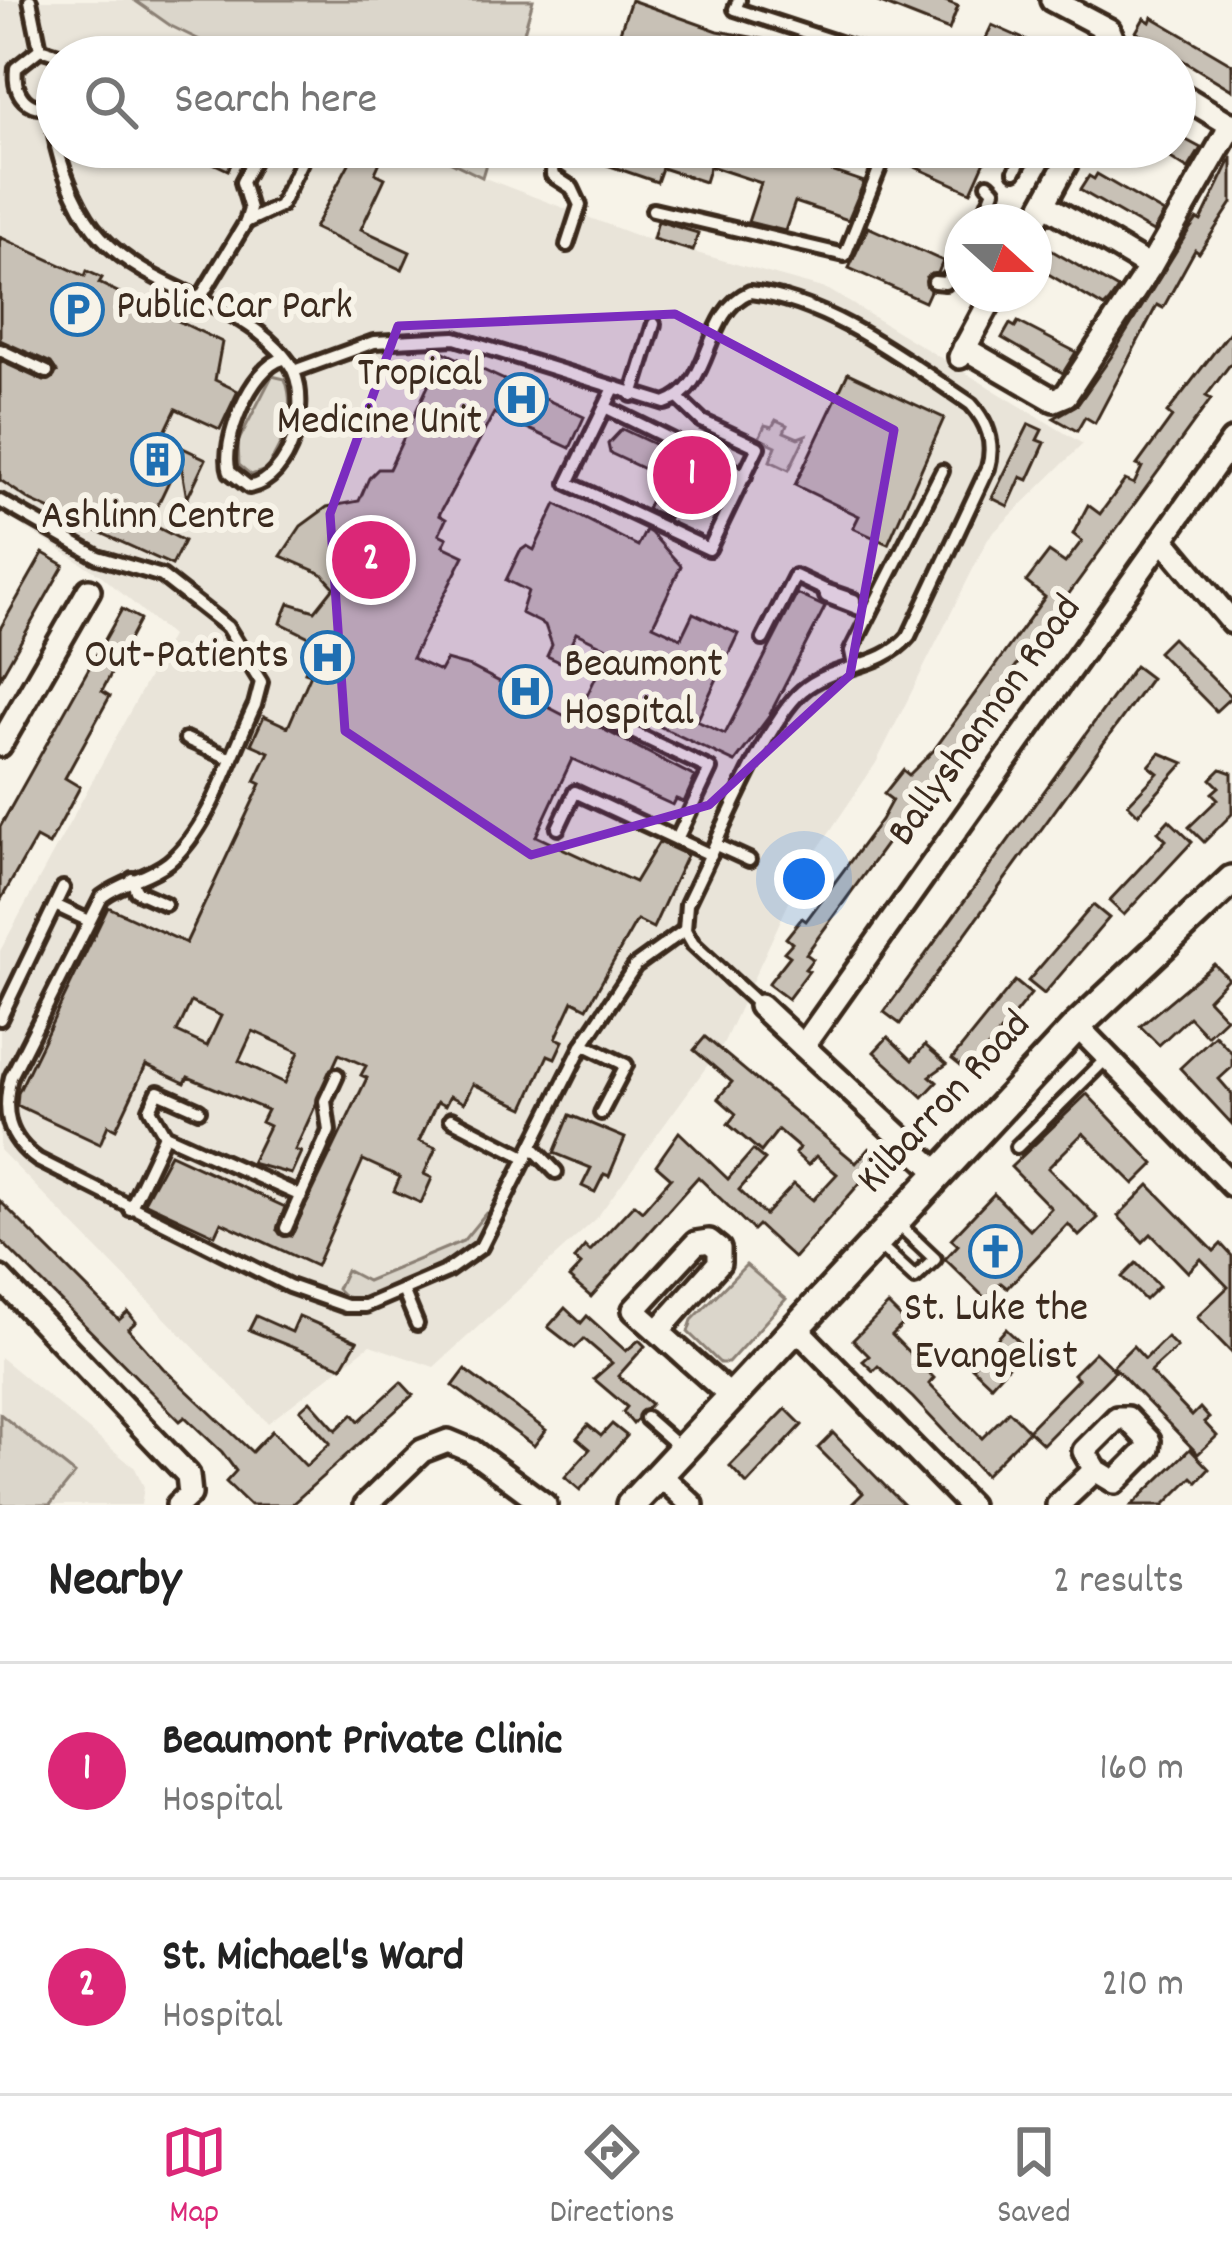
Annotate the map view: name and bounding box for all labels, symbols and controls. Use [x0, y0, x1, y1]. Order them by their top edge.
search box [36, 36, 1196, 168]
icon: search [78, 69, 144, 135]
text: Search here [174, 70, 377, 134]
north arrow [944, 204, 1052, 312]
place label: Public Car Park [116, 279, 353, 339]
parking icon: Public Car Park [49, 281, 105, 337]
place label: Tropical Medicine Unit [277, 346, 482, 454]
hospital icon: Tropical Medicine Unit [493, 372, 549, 428]
pin: 1 [653, 430, 731, 520]
building icon: Ashlinn Centre [130, 432, 186, 488]
place label: Ashlinn Centre [41, 489, 275, 549]
pin: 2 [332, 515, 410, 605]
street label: Ballyshannon Road [875, 584, 1099, 860]
place label: Out-Patients [84, 628, 289, 688]
hospital icon: Out-Patients [300, 630, 356, 686]
place label: Beaumont Hospital [564, 637, 723, 745]
hospital icon: Beaumont Hospital [497, 663, 553, 719]
your location [774, 849, 834, 909]
street label: Kilbarron Road [845, 999, 1047, 1209]
church icon: St. Luke the Evangelist [968, 1224, 1024, 1280]
place label: St. Luke the Evangelist [904, 1281, 1088, 1389]
text: Nearby [48, 1547, 181, 1619]
text: 2 results [1053, 1556, 1184, 1611]
text: Beaumont Private Clinic [162, 1711, 563, 1775]
text: 1 [83, 1743, 91, 1798]
text: 160 m [1099, 1743, 1184, 1798]
text: Hospital [162, 1775, 283, 1830]
text: St. Michael's Ward [162, 1927, 464, 1991]
text: 2 [78, 1959, 96, 2014]
text: 210 m [1101, 1959, 1184, 2014]
text: Hospital [162, 1991, 283, 2046]
tab: Map [161, 2119, 227, 2238]
tab: Directions [550, 2119, 675, 2238]
tab: Saved [997, 2119, 1071, 2238]

